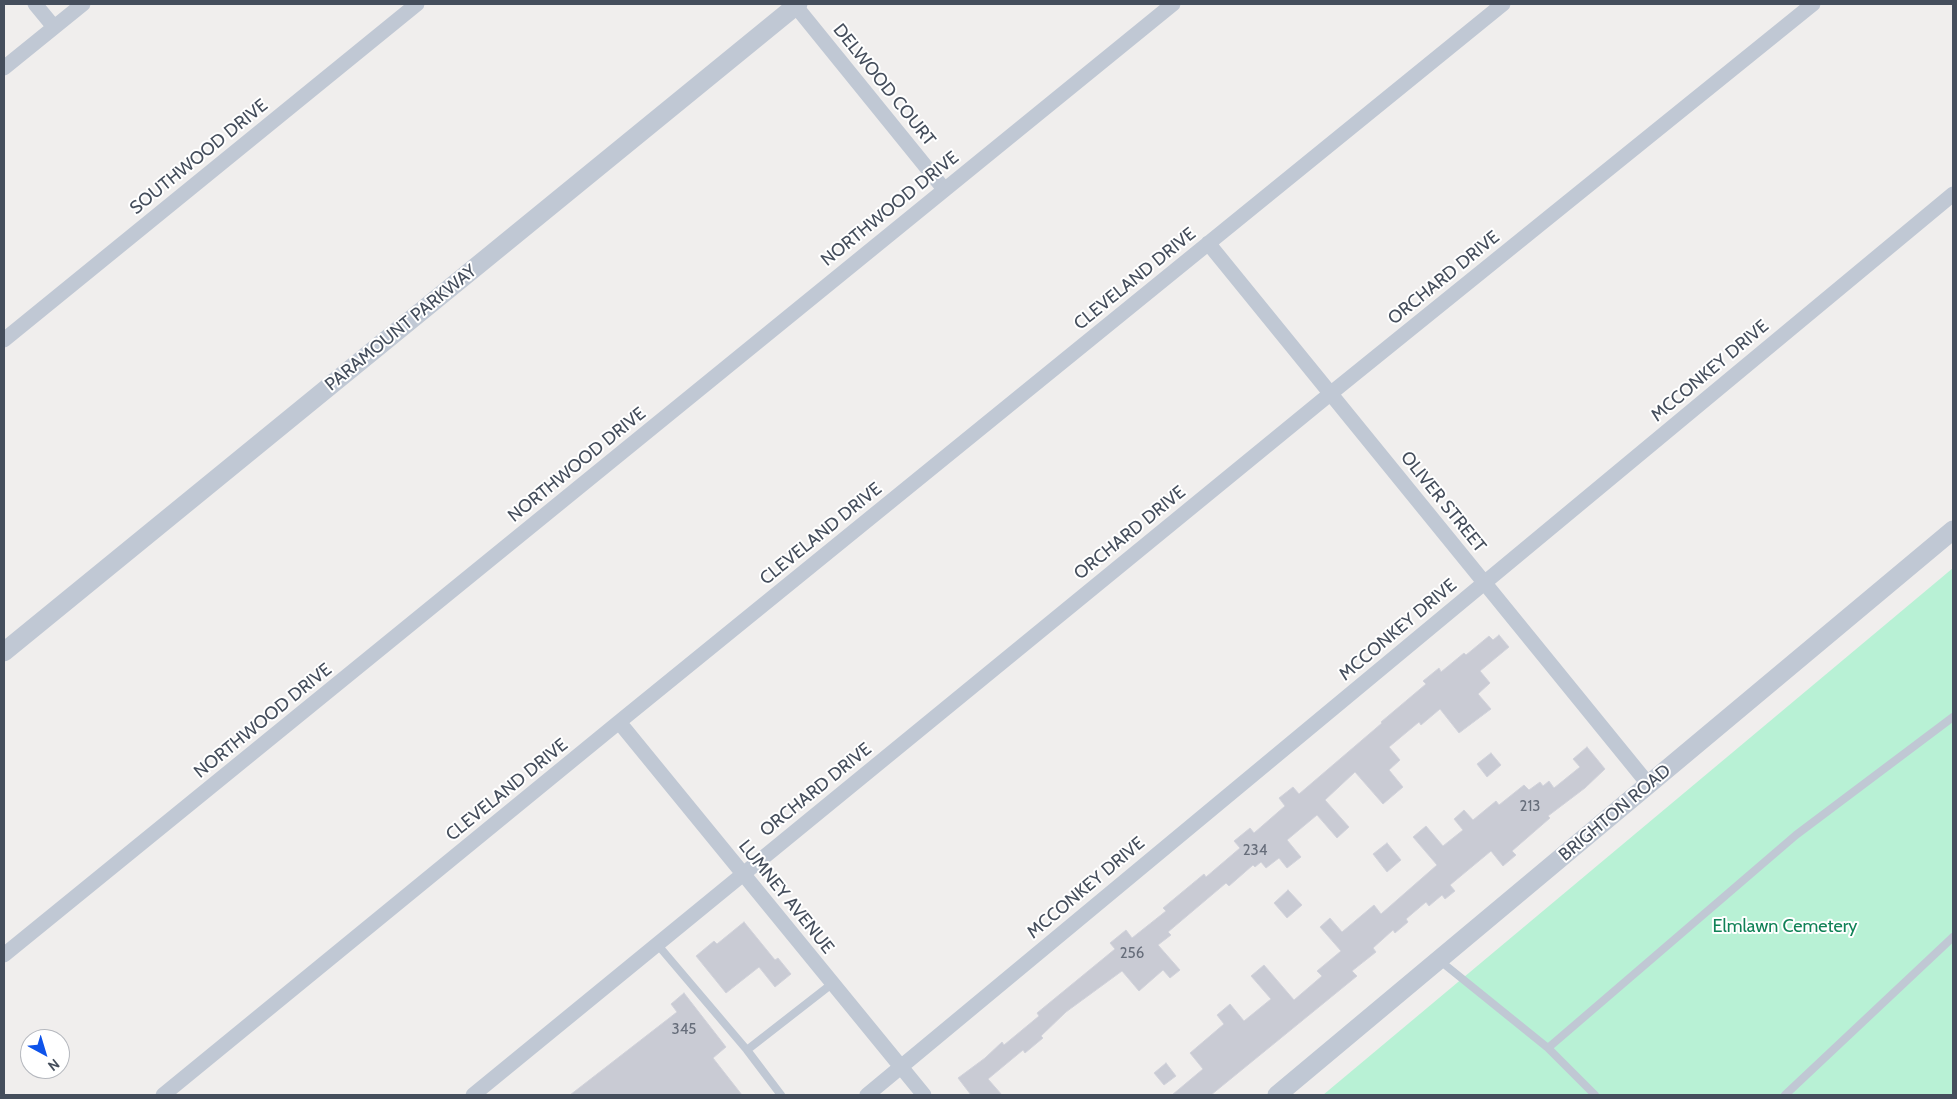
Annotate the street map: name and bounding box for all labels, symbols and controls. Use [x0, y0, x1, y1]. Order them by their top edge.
street label: DELWOOD COURT [828, 20, 940, 150]
street label: SOUTHWOOD DRIVE [126, 95, 272, 219]
street label: NORTHWOOD DRIVE [817, 147, 963, 271]
street label: CLEVELAND DRIVE [1070, 223, 1200, 335]
street label: ORCHARD DRIVE [1384, 226, 1504, 330]
street label: PARAMOUNT PARKWAY [321, 260, 481, 396]
street label: MCCONKEY DRIVE [1647, 316, 1773, 426]
street label: NORTHWOOD DRIVE [504, 403, 650, 527]
street label: OLIVER STREET [1396, 447, 1490, 557]
street label: CLEVELAND DRIVE [756, 478, 886, 590]
street label: ORCHARD DRIVE [1070, 481, 1190, 585]
street label: MCCONKEY DRIVE [1335, 575, 1461, 685]
street label: NORTHWOOD DRIVE [190, 659, 336, 783]
street label: CLEVELAND DRIVE [442, 734, 572, 846]
street label: ORCHARD DRIVE [756, 738, 876, 842]
street label: BRIGHTON ROAD [1555, 760, 1675, 866]
house number: 213 [1520, 798, 1540, 816]
street label: MCCONKEY DRIVE [1023, 833, 1149, 943]
street label: LUMNEY AVENUE [734, 836, 838, 958]
house number: 234 [1243, 842, 1267, 860]
park label: Elmlawn Cemetery [1713, 916, 1857, 938]
house number: 256 [1120, 945, 1144, 963]
house number: 345 [672, 1021, 696, 1039]
north arrow [20, 1029, 70, 1079]
text: N [44, 1055, 63, 1075]

